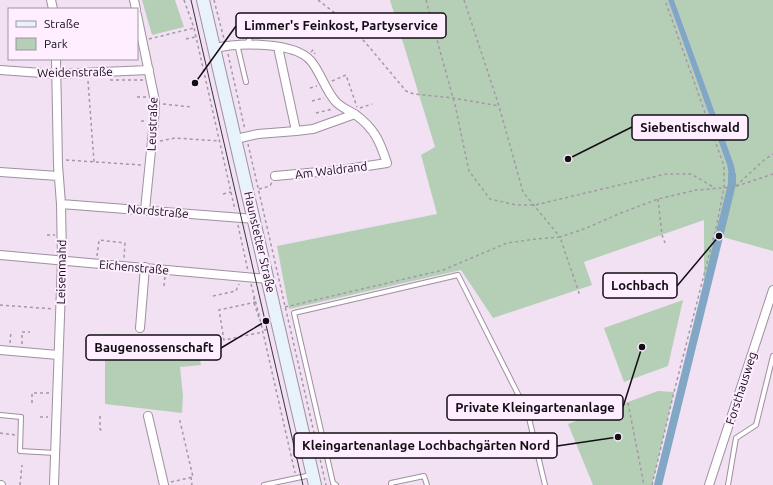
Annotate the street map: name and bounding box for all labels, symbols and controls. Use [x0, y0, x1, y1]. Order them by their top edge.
legend [8, 8, 138, 60]
callout: Limmer's Feinkost, Partyservice [236, 13, 446, 38]
text: Straße [44, 17, 80, 30]
text: Limmer's Feinkost, Partyservice [244, 18, 438, 32]
text: Park [44, 37, 68, 50]
street label: Weidenstraße [37, 65, 113, 79]
street label: Leustraße [145, 97, 159, 151]
callout: Siebentischwald [632, 115, 748, 140]
text: Siebentischwald [640, 120, 740, 134]
street label: Am Waldrand [294, 159, 368, 181]
street label: Haunstetter Straße [242, 190, 278, 294]
street label: Nordstraße [127, 202, 189, 220]
street label: Leisenmahd [54, 240, 68, 304]
street label: Eichenstraße [99, 257, 169, 277]
callout: Lochbach [603, 273, 677, 298]
text: Lochbach [611, 278, 669, 292]
callout: Baugenossenschaft [86, 335, 221, 360]
text: Baugenossenschaft [94, 340, 214, 354]
street label: Forsthausweg [723, 350, 759, 426]
callout: Private Kleingartenanlage [447, 395, 623, 420]
text: Private Kleingartenanlage [455, 400, 615, 414]
callout: Kleingartenanlage Lochbachgärten Nord [294, 433, 557, 458]
text: Kleingartenanlage Lochbachgärten Nord [302, 438, 550, 452]

